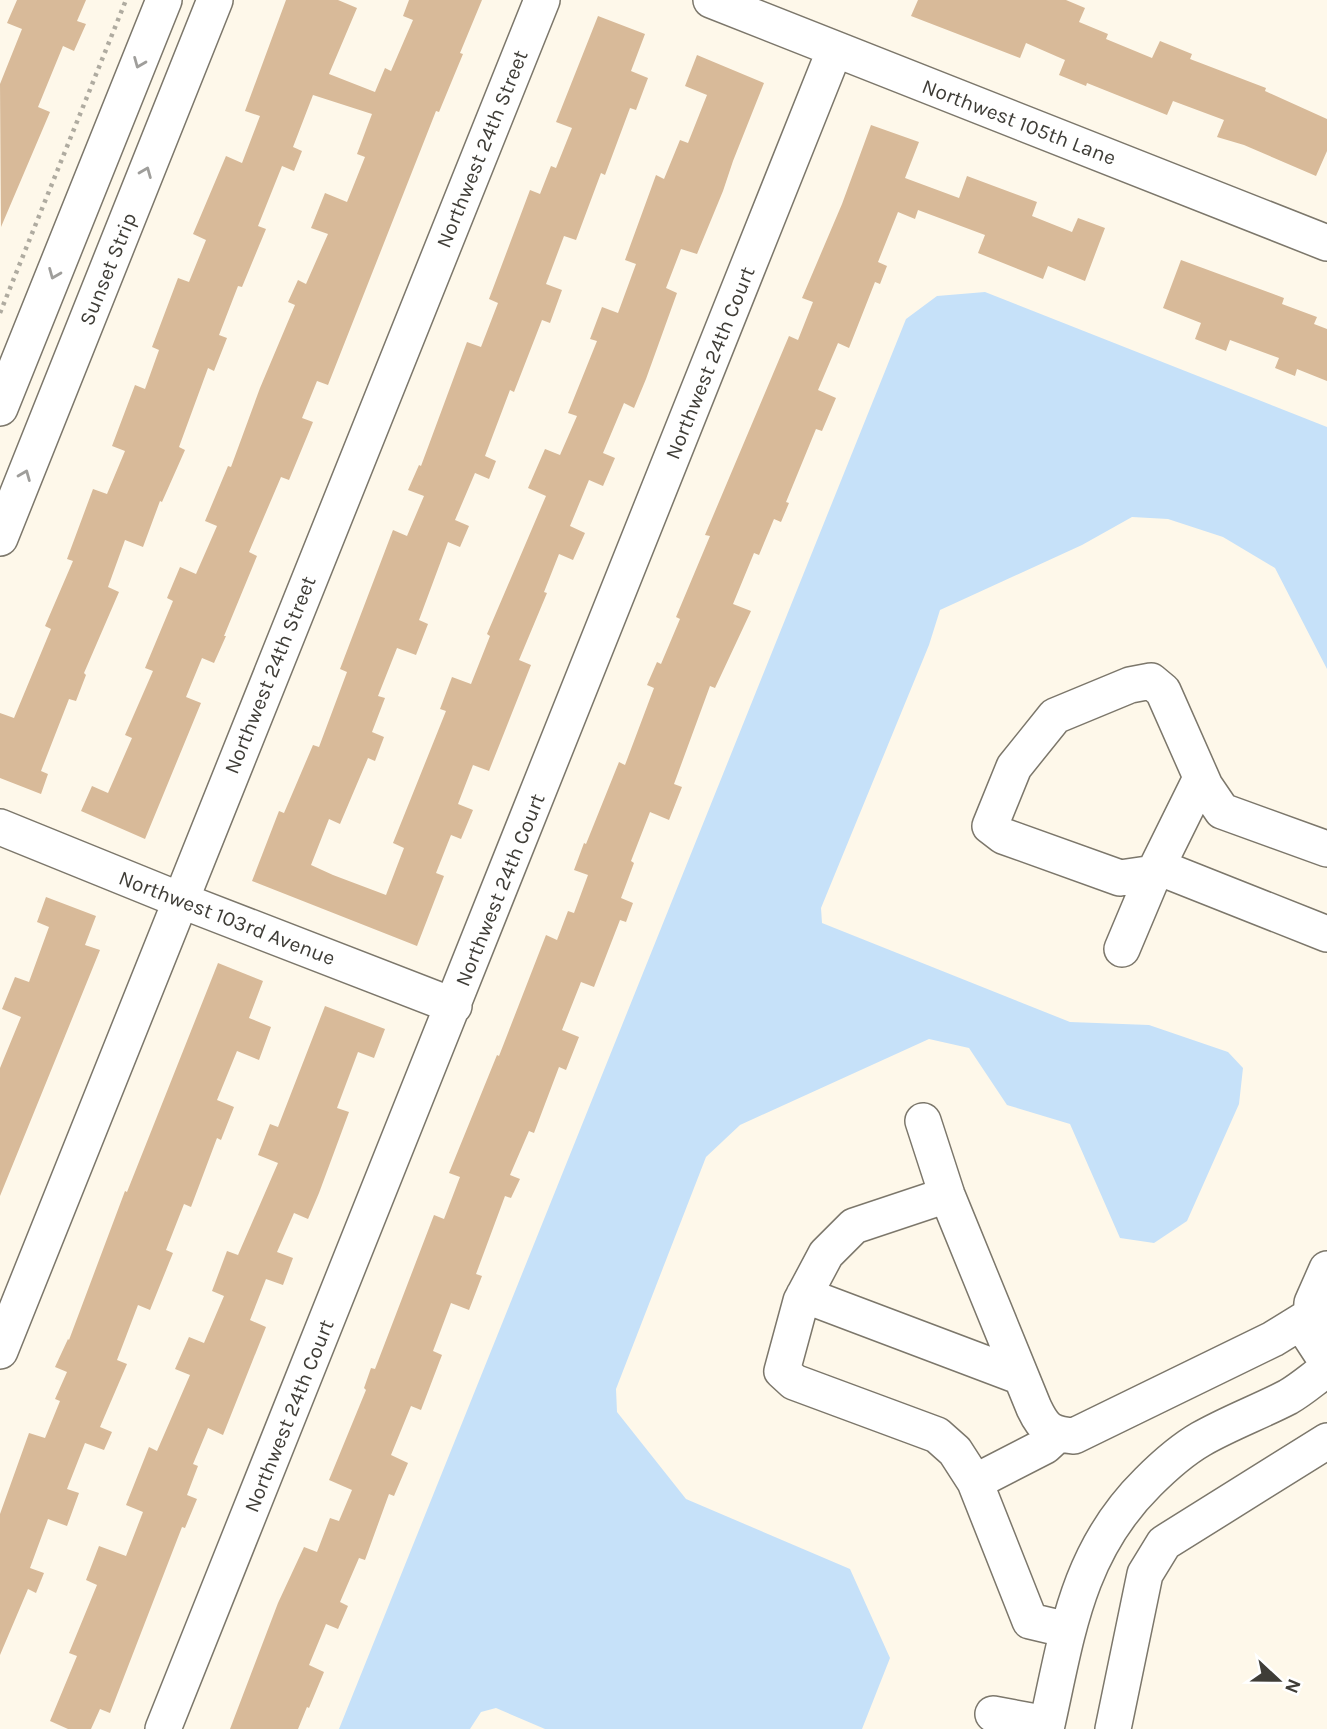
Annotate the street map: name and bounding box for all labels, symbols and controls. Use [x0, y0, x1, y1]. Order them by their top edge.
street label: Northwest 24th Street [431, 47, 533, 251]
one-way arrow [133, 57, 147, 69]
street label: Northwest 105th Lane [919, 74, 1119, 170]
one-way arrow [138, 167, 152, 179]
street label: Sunset Strip [74, 209, 142, 329]
street label: Northwest 24th Court [660, 263, 760, 463]
one-way arrow [48, 268, 62, 280]
one-way arrow [17, 469, 31, 481]
street label: Northwest 24th Street [219, 573, 321, 777]
street label: Northwest 24th Court [450, 790, 550, 990]
street label: Northwest 103rd Avenue [115, 866, 339, 970]
street label: Northwest 24th Court [239, 1316, 339, 1516]
north arrow [1243, 1645, 1313, 1715]
text: N [1280, 1676, 1306, 1696]

